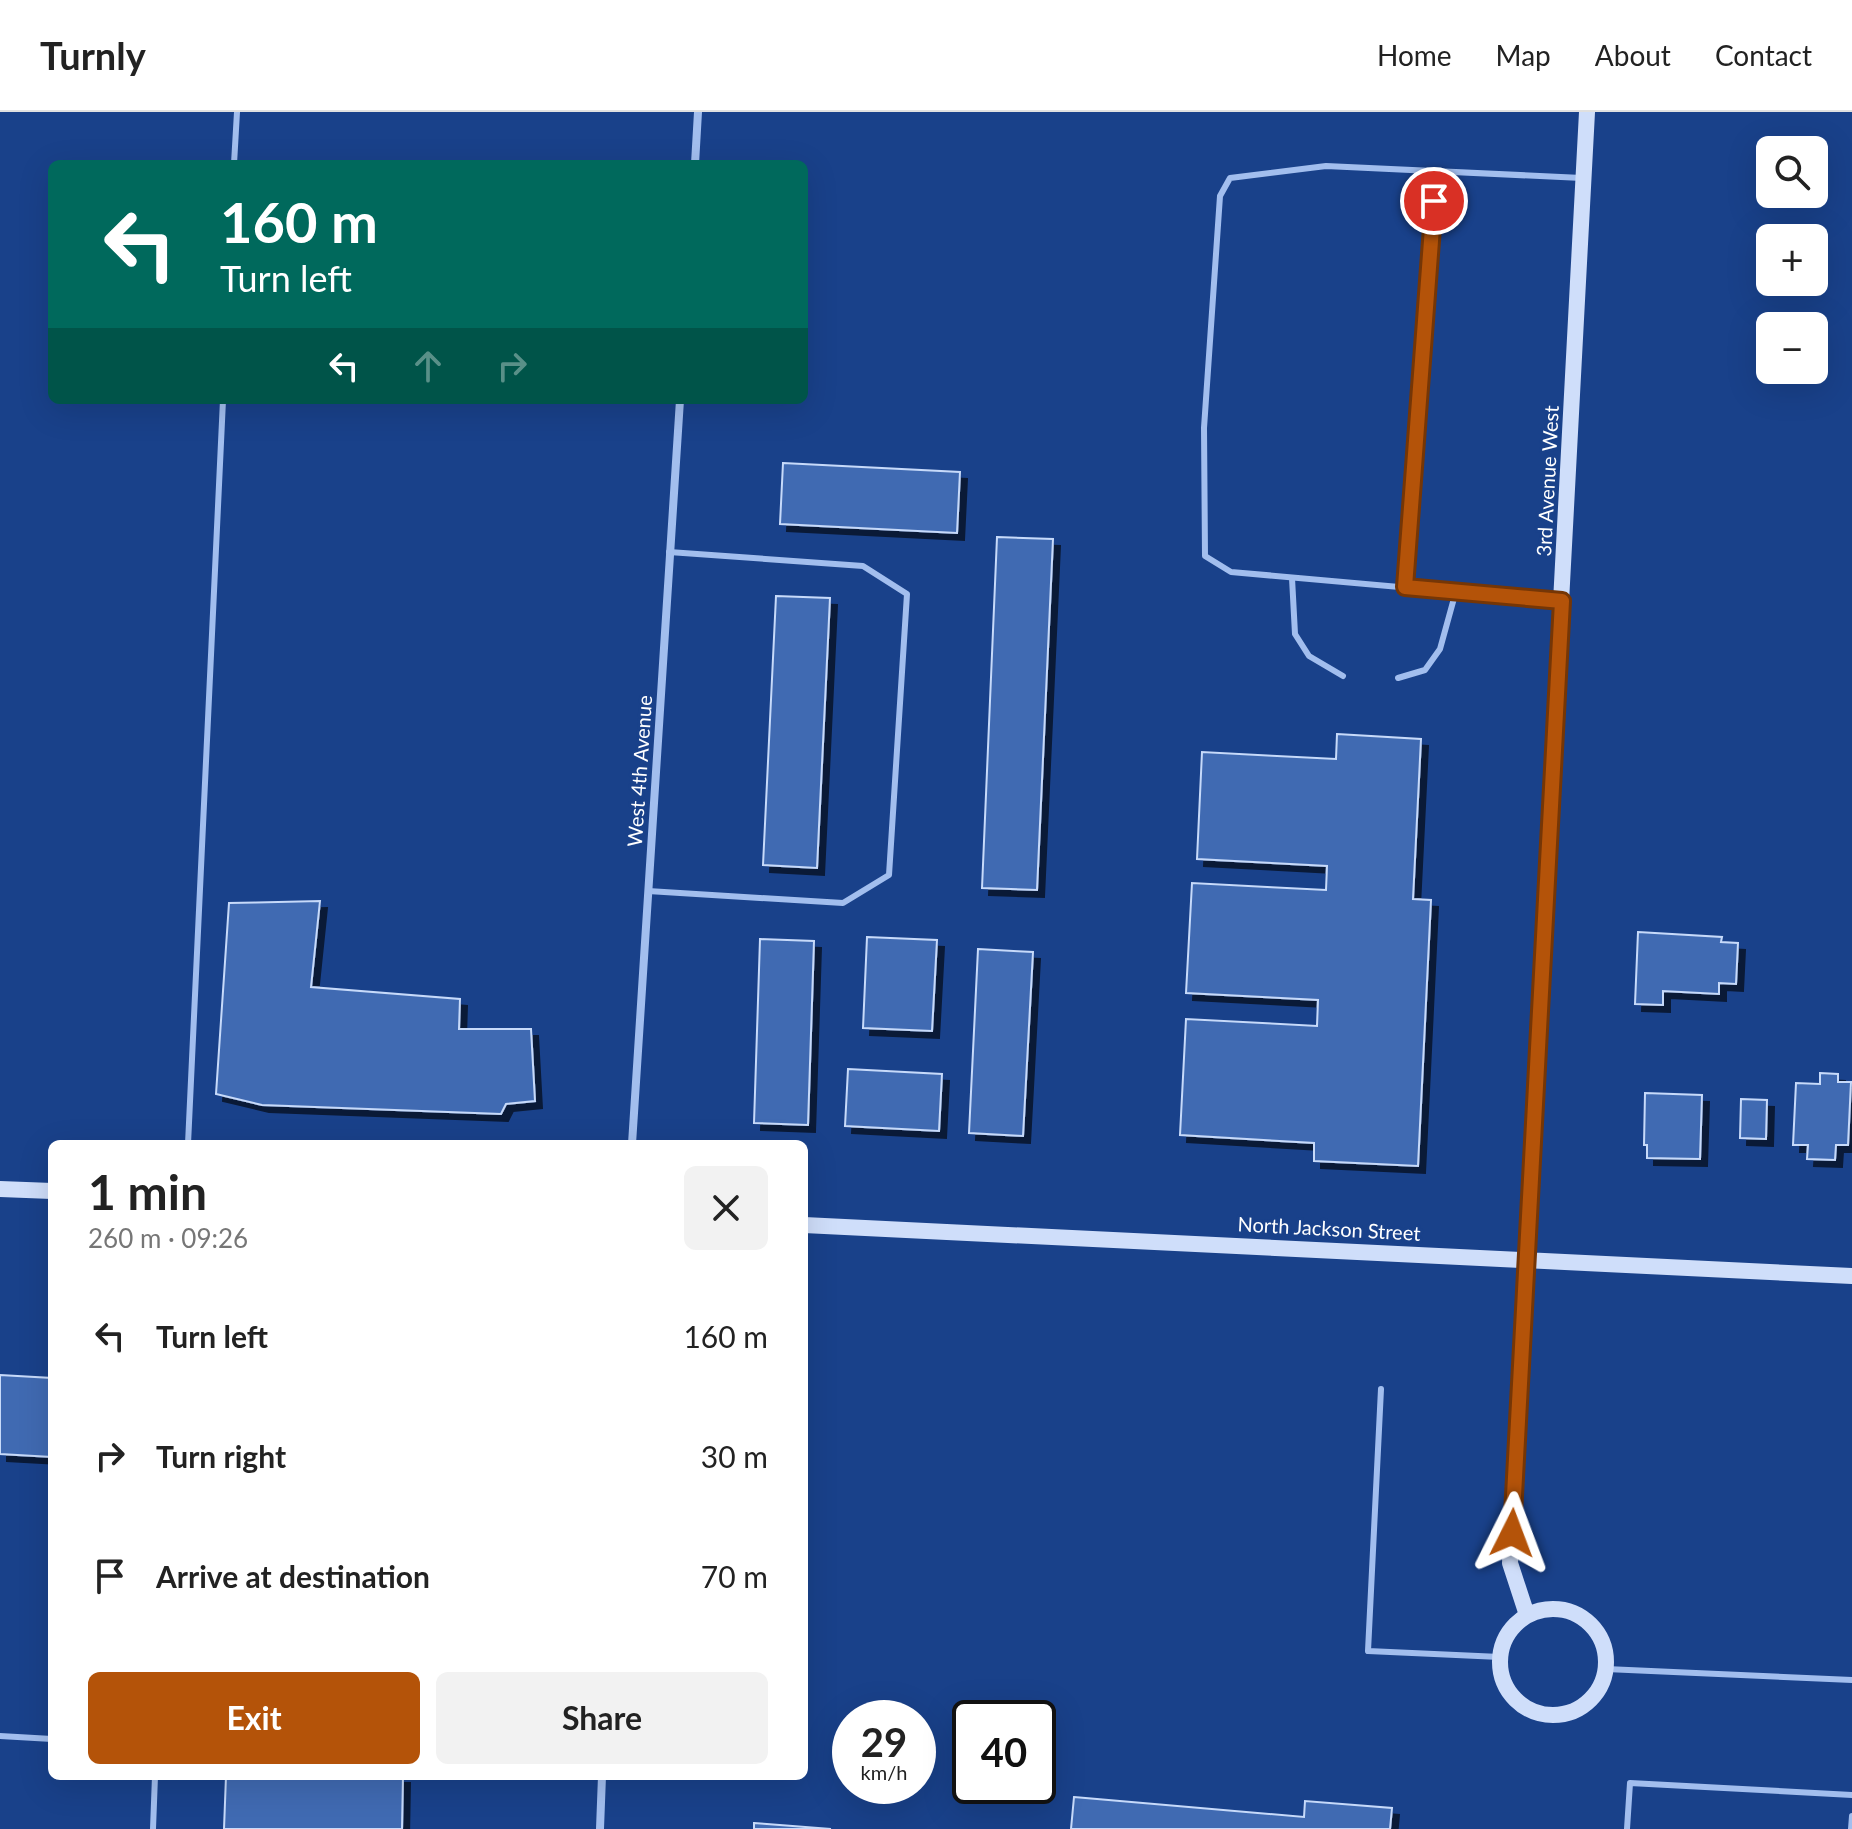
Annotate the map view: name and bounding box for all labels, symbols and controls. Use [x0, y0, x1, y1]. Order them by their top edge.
text: Turnly [40, 32, 146, 78]
text: Home [1377, 38, 1452, 72]
text: Map [1496, 38, 1551, 72]
text: About [1595, 38, 1671, 72]
text: Contact [1715, 38, 1812, 72]
map controls [1756, 136, 1828, 384]
button: search [1756, 136, 1828, 208]
pin [1400, 167, 1468, 235]
icon: arrive [1412, 179, 1456, 223]
text: 160 m [220, 188, 378, 255]
icon: left [88, 192, 192, 296]
button: + [1756, 224, 1828, 296]
text: Turn left [220, 256, 352, 300]
button: − [1756, 312, 1828, 384]
icon: left [322, 344, 366, 388]
icon: ahead [406, 344, 450, 388]
icon: right [490, 344, 534, 388]
street label: 3rd Avenue West [1531, 405, 1563, 557]
street label: West 4th Avenue [622, 694, 656, 847]
text: 1 min [88, 1163, 207, 1220]
button: close [684, 1166, 768, 1250]
street label: North Jackson Street [1237, 1211, 1421, 1245]
text: 260 m · 09:26 [88, 1222, 248, 1254]
icon: left [88, 1314, 132, 1358]
text: Turn left [156, 1318, 268, 1354]
text: 160 m [683, 1318, 768, 1354]
icon: right [88, 1434, 132, 1478]
text: Turn right [156, 1438, 286, 1474]
text: 30 m [701, 1438, 768, 1474]
position arrow [1470, 1491, 1554, 1575]
icon: arrive [88, 1554, 132, 1598]
text: Arrive at destination [156, 1558, 430, 1594]
text: 70 m [701, 1558, 768, 1594]
button: Exit [88, 1672, 420, 1764]
button: Share [436, 1672, 768, 1764]
speed limit sign: 40 [952, 1700, 1056, 1804]
text: 29 [861, 1718, 907, 1766]
text: km/h [861, 1760, 907, 1784]

